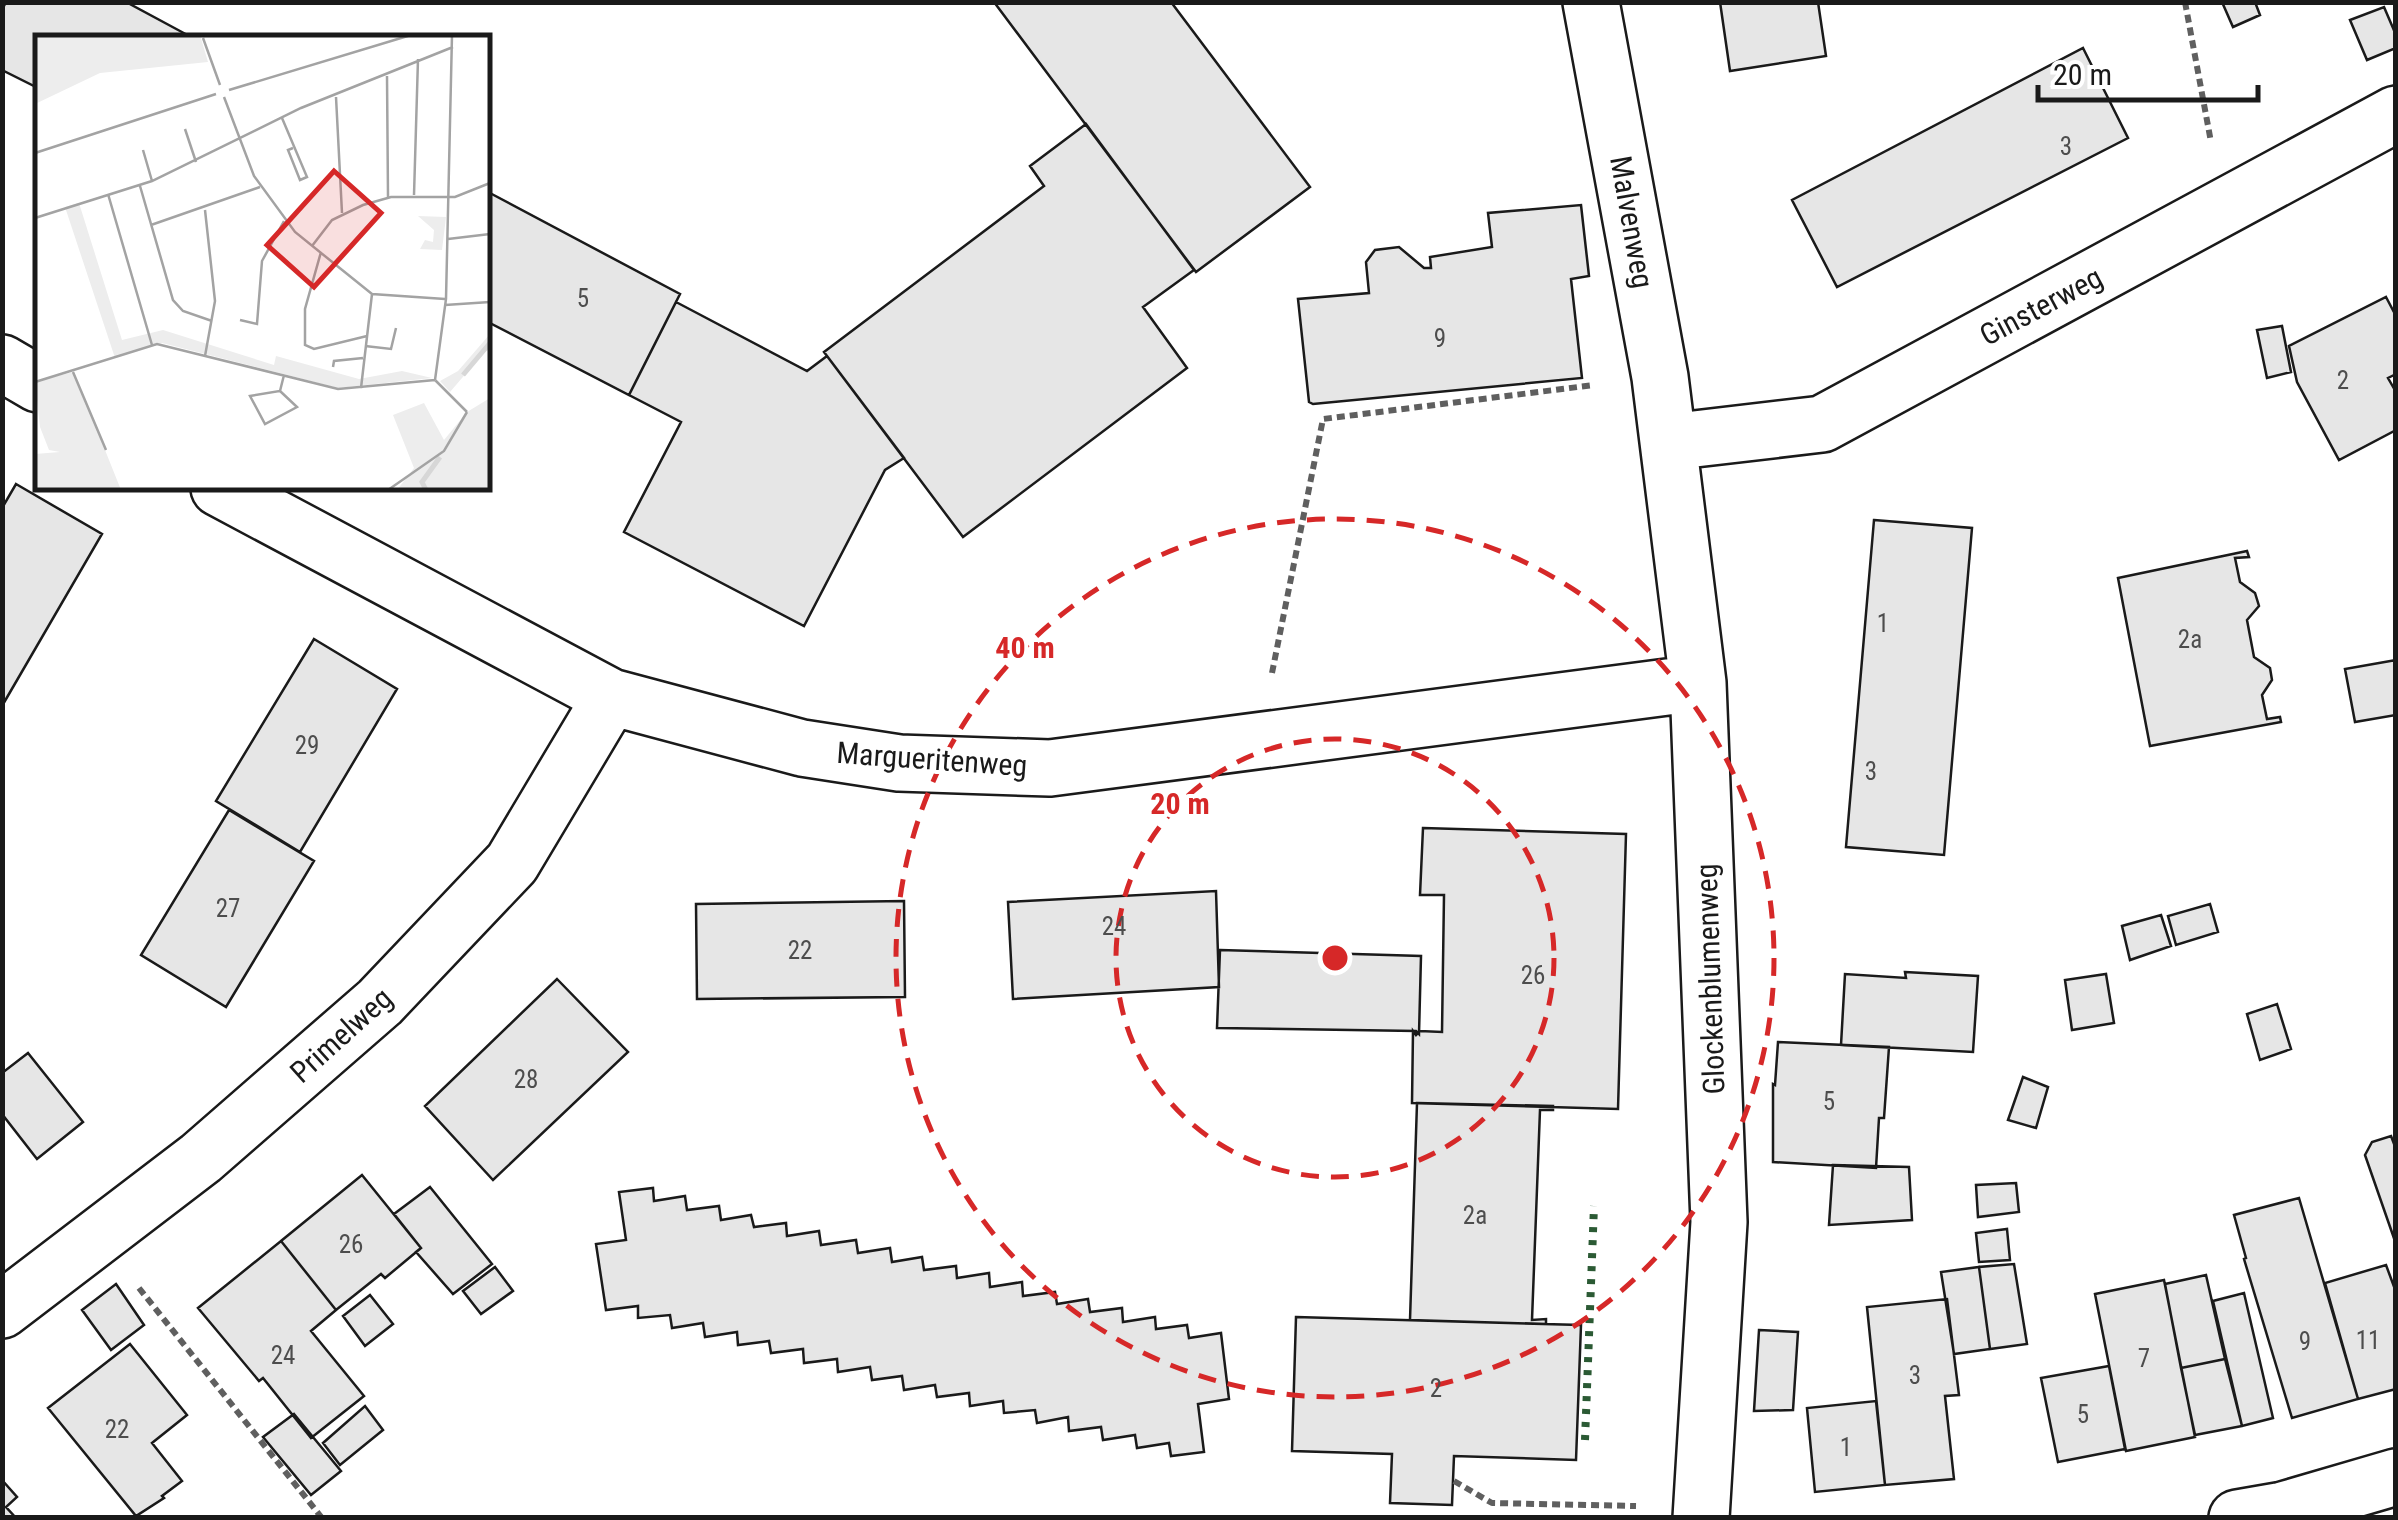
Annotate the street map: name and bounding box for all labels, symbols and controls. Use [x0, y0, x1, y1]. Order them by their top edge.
inset map [35, 35, 490, 490]
scale bar [2038, 40, 2258, 102]
text: 20 m [2053, 57, 2112, 92]
house number: 3 [2060, 132, 2072, 161]
street label: Malvenweg [1603, 153, 1661, 291]
street label: Ginsterweg [1974, 259, 2108, 353]
house number: 5 [577, 284, 589, 313]
house number: 9 [1434, 324, 1446, 353]
house number: 2 [2337, 366, 2349, 395]
house number: 1 [1877, 609, 1889, 638]
house number: 2a [2178, 625, 2202, 654]
text: 40 m [995, 630, 1055, 665]
house number: 29 [295, 731, 319, 760]
street label: Margueritenweg [835, 735, 1029, 783]
house number: 3 [1865, 757, 1877, 786]
text: 20 m [1150, 786, 1210, 821]
street label: Glockenblumenweg [1688, 863, 1732, 1095]
house number: 27 [216, 894, 240, 923]
house number: 24 [1102, 912, 1126, 941]
house number: 22 [788, 936, 812, 965]
centre of rings [1317, 940, 1353, 976]
house number: 26 [1521, 961, 1545, 990]
street label: Primelweg [283, 980, 399, 1090]
house number: 28 [514, 1065, 538, 1094]
house number: 5 [1823, 1087, 1835, 1116]
house number: 2a [1463, 1201, 1487, 1230]
house number: 26 [339, 1230, 363, 1259]
house number: 11 [2356, 1326, 2380, 1355]
house number: 9 [2299, 1327, 2311, 1356]
house number: 24 [271, 1341, 295, 1370]
house number: 7 [2138, 1344, 2150, 1373]
house number: 3 [1909, 1361, 1921, 1390]
house number: 2 [1430, 1374, 1442, 1403]
house number: 5 [2077, 1400, 2089, 1429]
house number: 22 [105, 1415, 129, 1444]
house number: 1 [1840, 1433, 1852, 1462]

